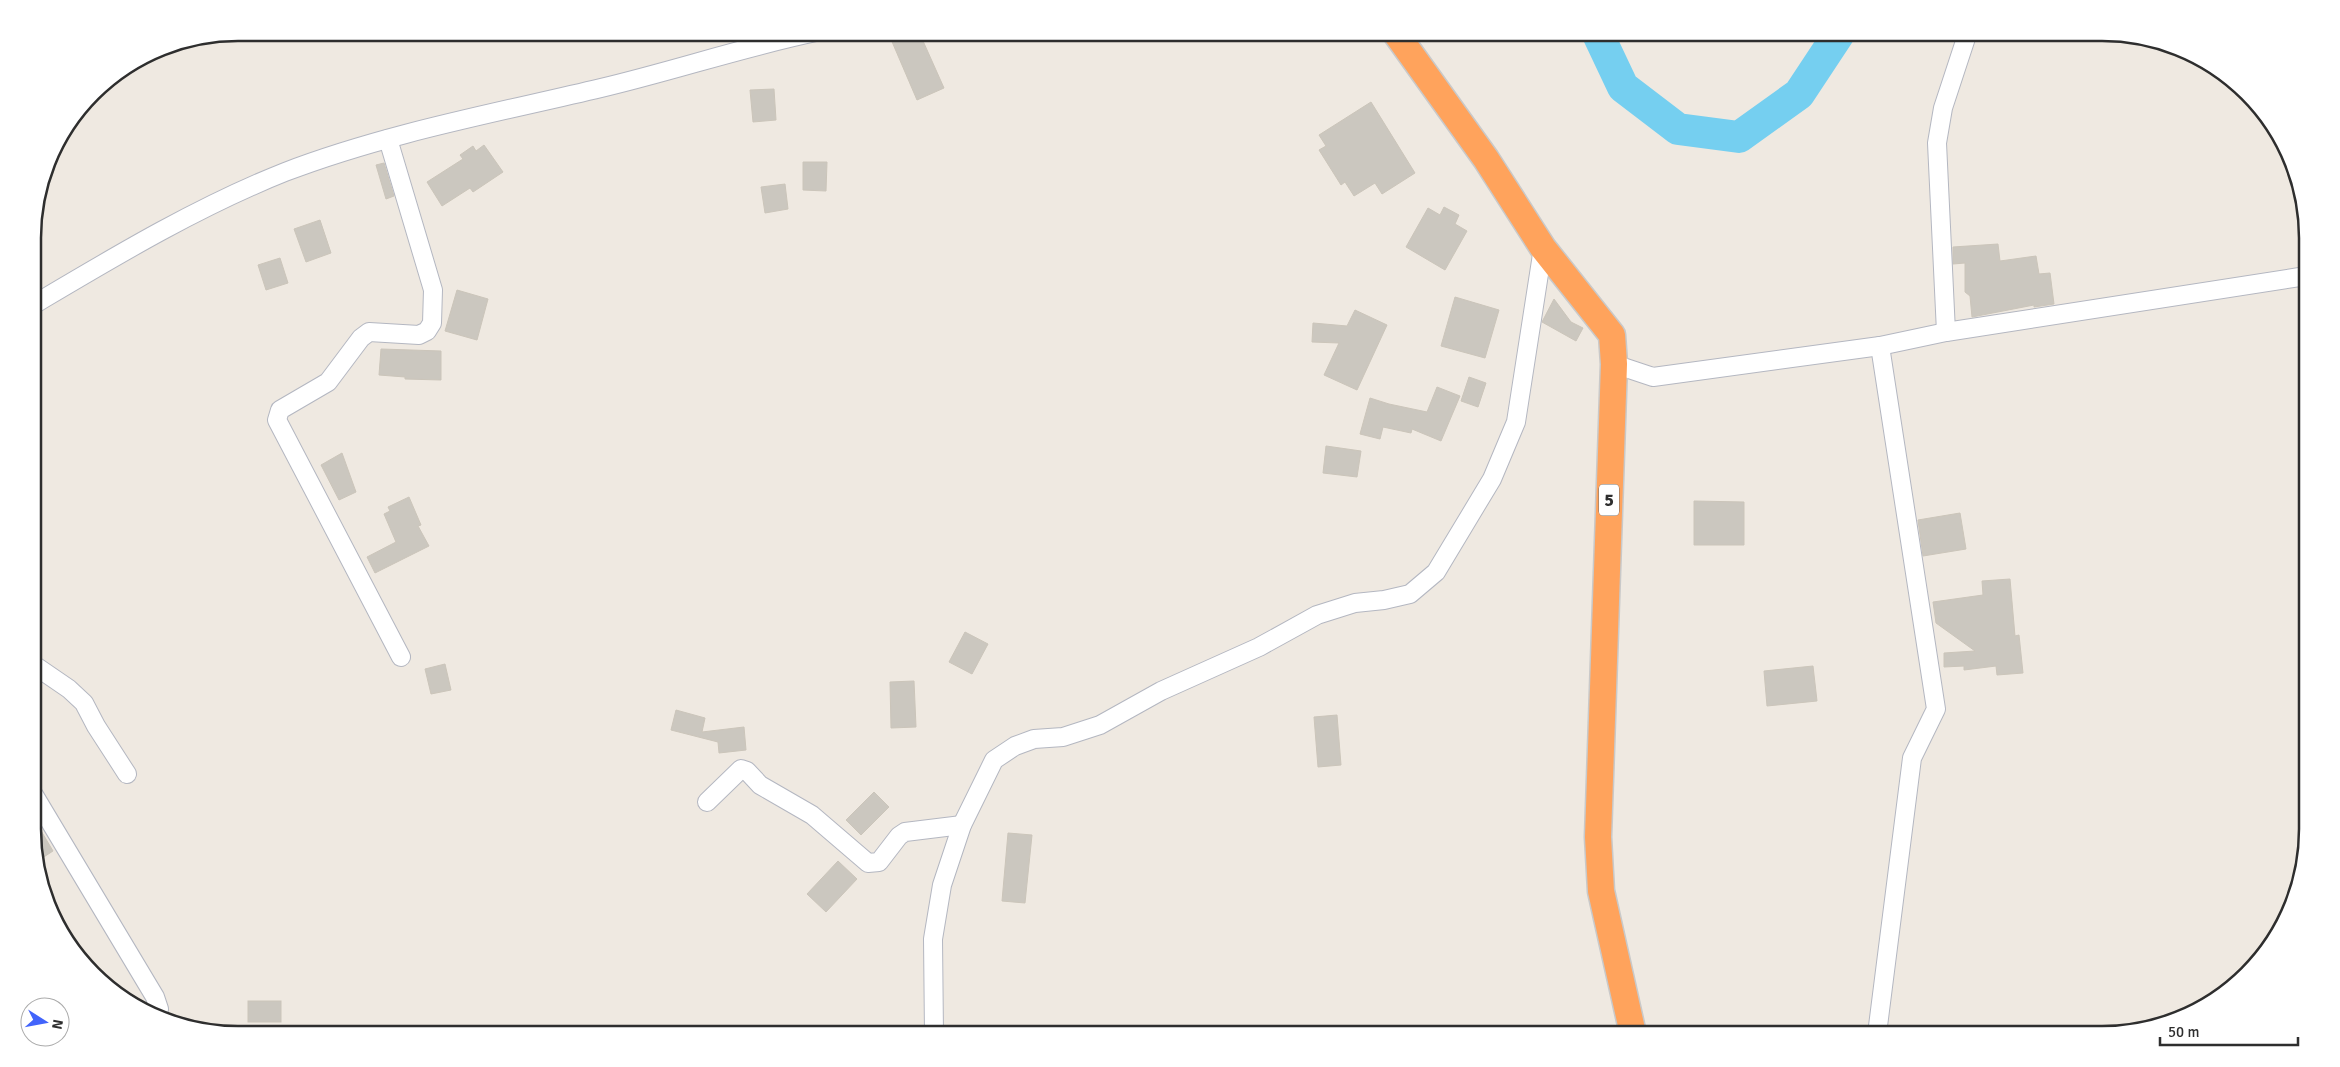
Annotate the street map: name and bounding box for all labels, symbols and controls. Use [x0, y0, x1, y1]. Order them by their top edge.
road number: 5 [1599, 484, 1619, 516]
north arrow [20, 997, 70, 1047]
scale bar [2160, 1014, 2298, 1046]
text: N [48, 1018, 67, 1031]
text: 50 m [2168, 1023, 2199, 1041]

